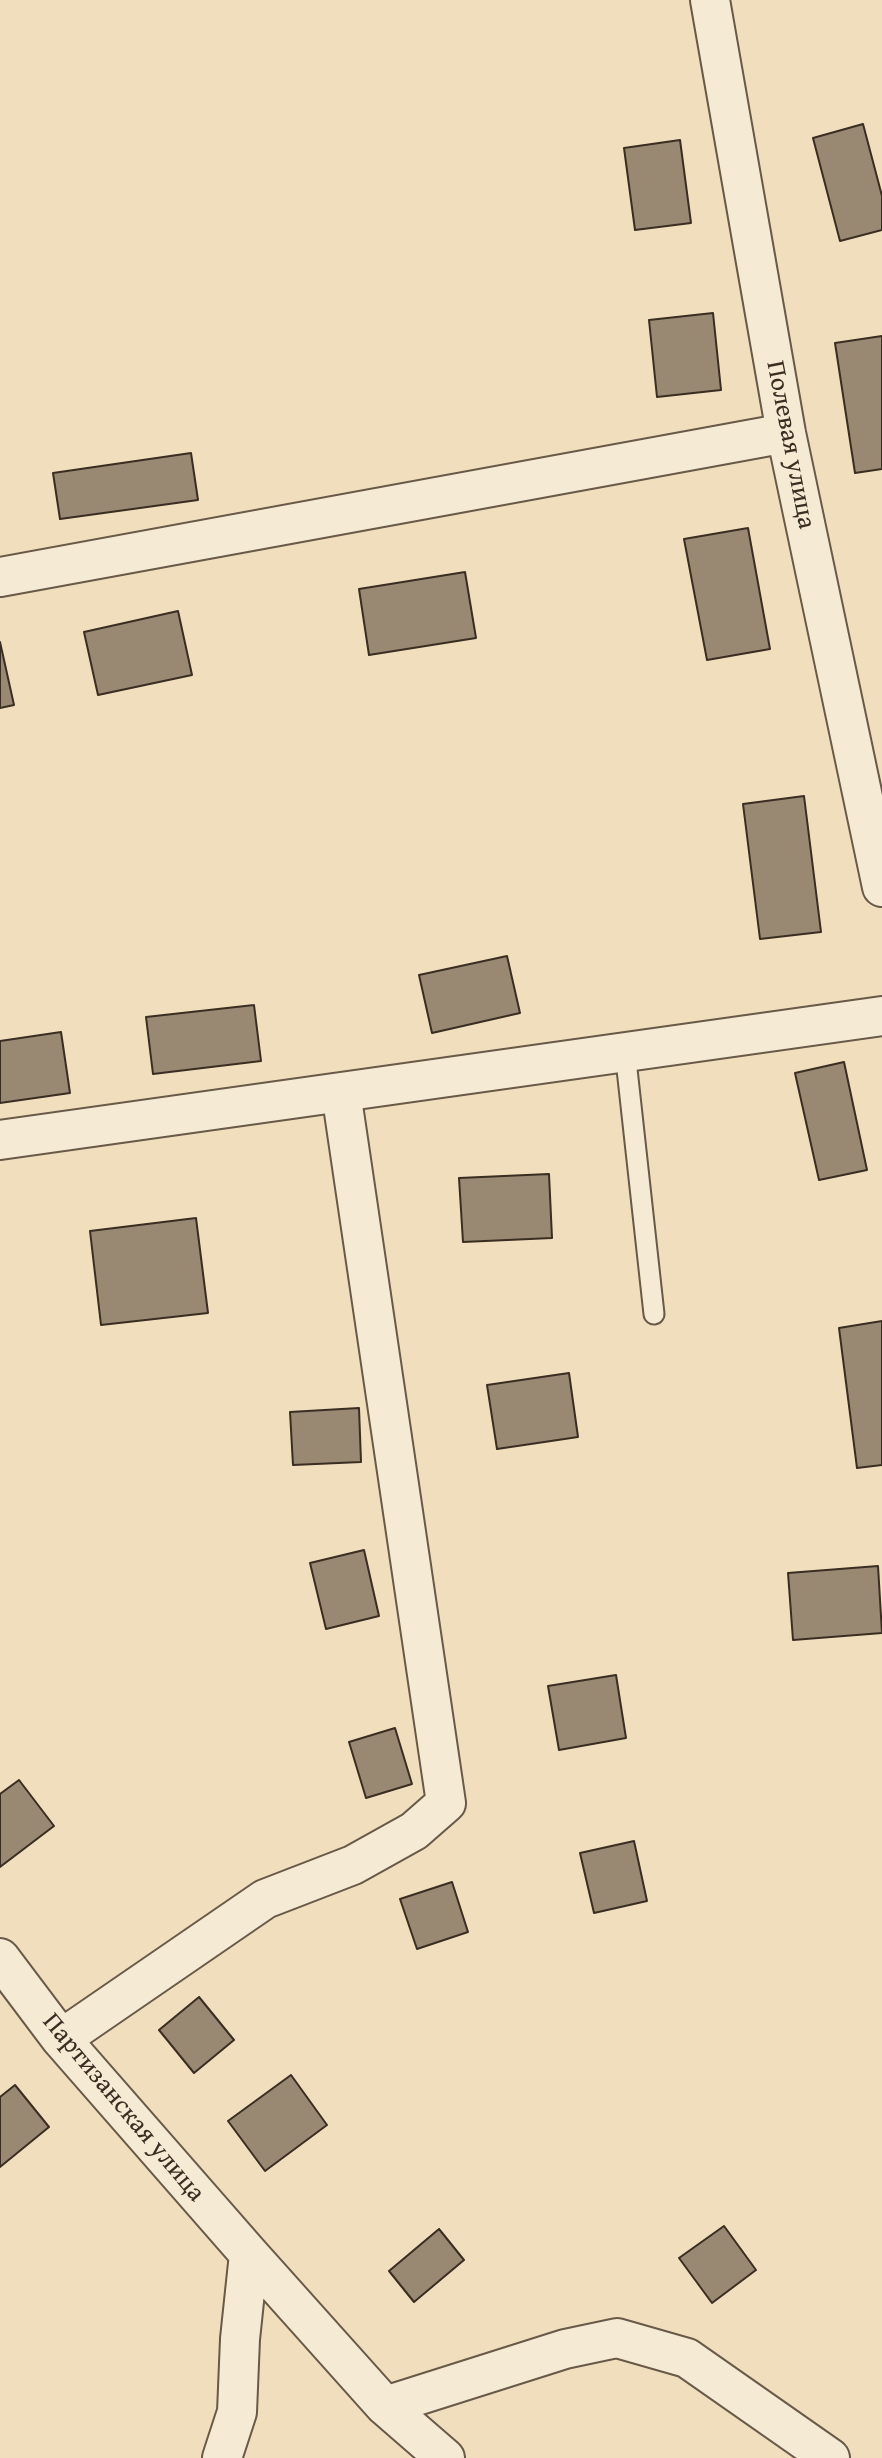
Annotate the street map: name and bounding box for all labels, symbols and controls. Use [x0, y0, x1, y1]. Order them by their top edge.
street label: Полевая улица [758, 358, 822, 532]
street label: Партизанская улица [35, 2007, 211, 2209]

